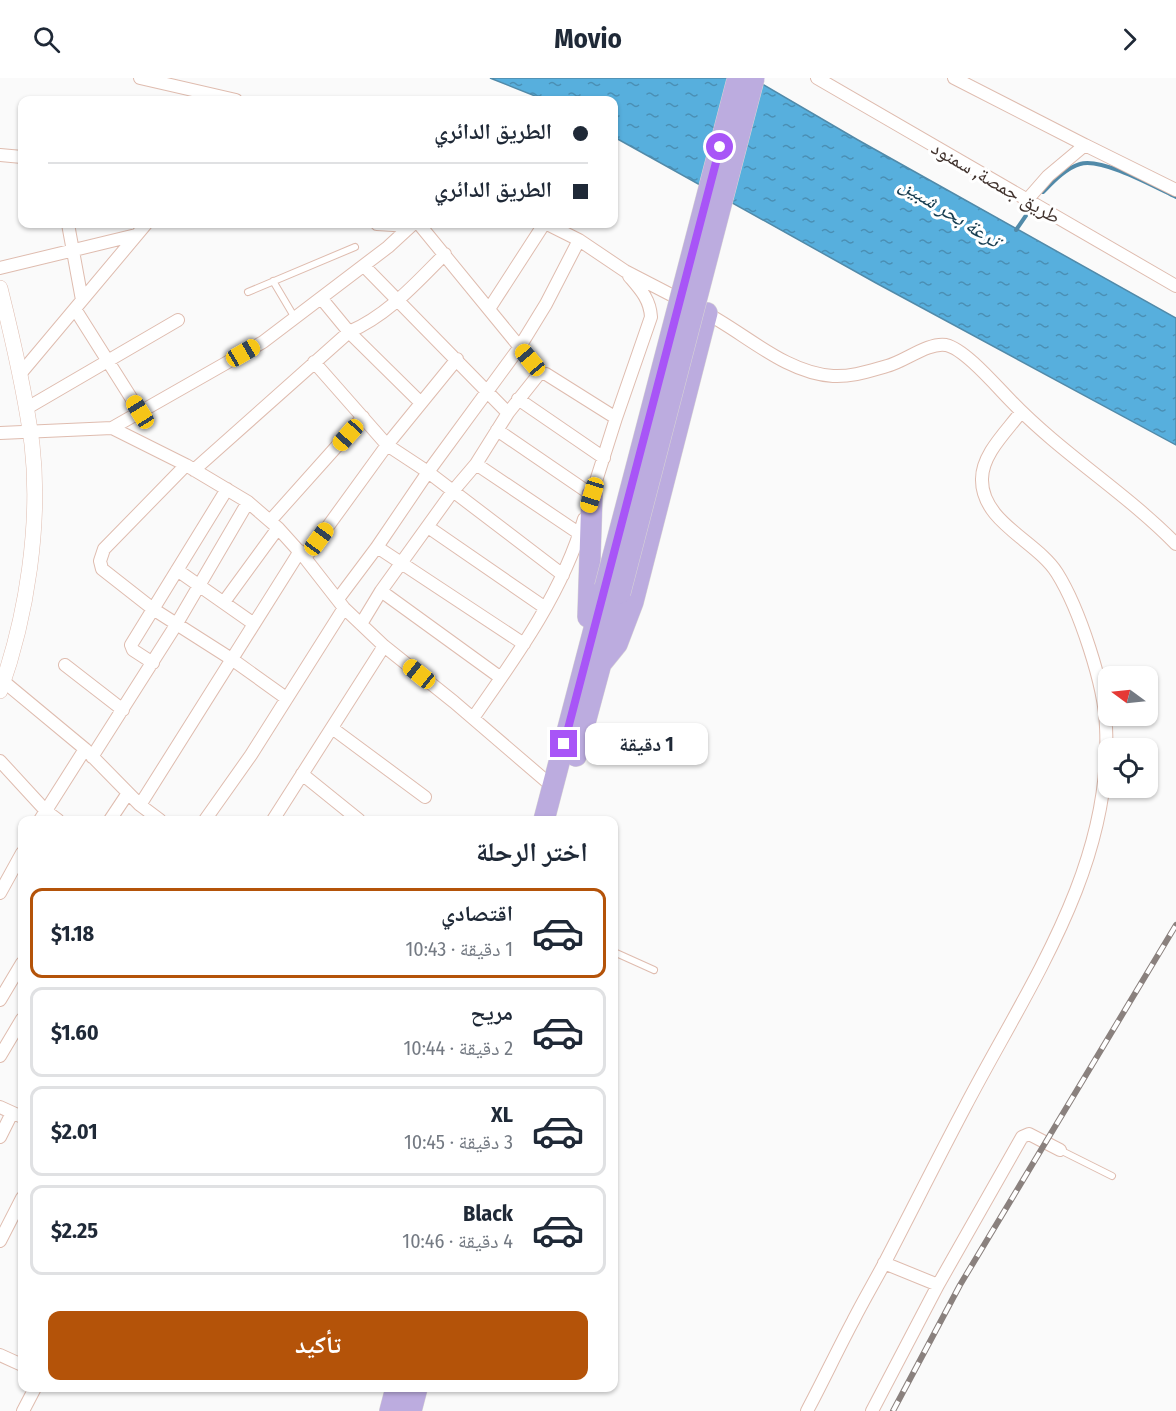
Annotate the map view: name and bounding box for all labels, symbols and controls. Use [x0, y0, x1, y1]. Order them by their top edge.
icon: search [30, 23, 63, 56]
text: Movio [554, 23, 622, 55]
icon: forward [1113, 23, 1146, 56]
text: الطريق الدائري [434, 118, 552, 145]
route start [706, 133, 733, 160]
street label: طريق جمصة, سمنود [927, 135, 1065, 229]
water label: ترعة بحر شبين [895, 171, 1009, 256]
text: الطريق الدائري [434, 176, 552, 203]
car [223, 336, 263, 370]
car [512, 340, 548, 380]
car [123, 392, 157, 432]
car [329, 416, 367, 454]
car [578, 475, 606, 515]
car [301, 519, 337, 559]
car [399, 656, 439, 692]
north arrow [1098, 666, 1158, 726]
map controls [1098, 666, 1158, 798]
callout: 1 دقيقة [585, 723, 708, 765]
route end [550, 730, 577, 757]
text: 1 دقيقة [619, 732, 674, 756]
button: locate [1098, 738, 1158, 798]
text: اختر الرحلة [476, 836, 588, 868]
text: اقتصادي [441, 900, 513, 927]
icon: car [531, 906, 585, 960]
text: $1.18 [51, 920, 94, 947]
text: 1 دقيقة · 10:43 [405, 937, 513, 961]
text: مريح [470, 999, 513, 1026]
icon: car [531, 1005, 585, 1059]
text: $1.60 [51, 1019, 99, 1046]
text: 2 دقيقة · 10:44 [403, 1036, 513, 1060]
text: XL [491, 1101, 513, 1128]
icon: car [531, 1104, 585, 1158]
text: $2.01 [51, 1118, 98, 1145]
text: 3 دقيقة · 10:45 [404, 1130, 513, 1154]
text: Black [463, 1200, 513, 1227]
icon: car [531, 1203, 585, 1257]
text: $2.25 [51, 1217, 98, 1244]
text: 4 دقيقة · 10:46 [402, 1229, 513, 1253]
button: تأكيد [48, 1311, 588, 1380]

